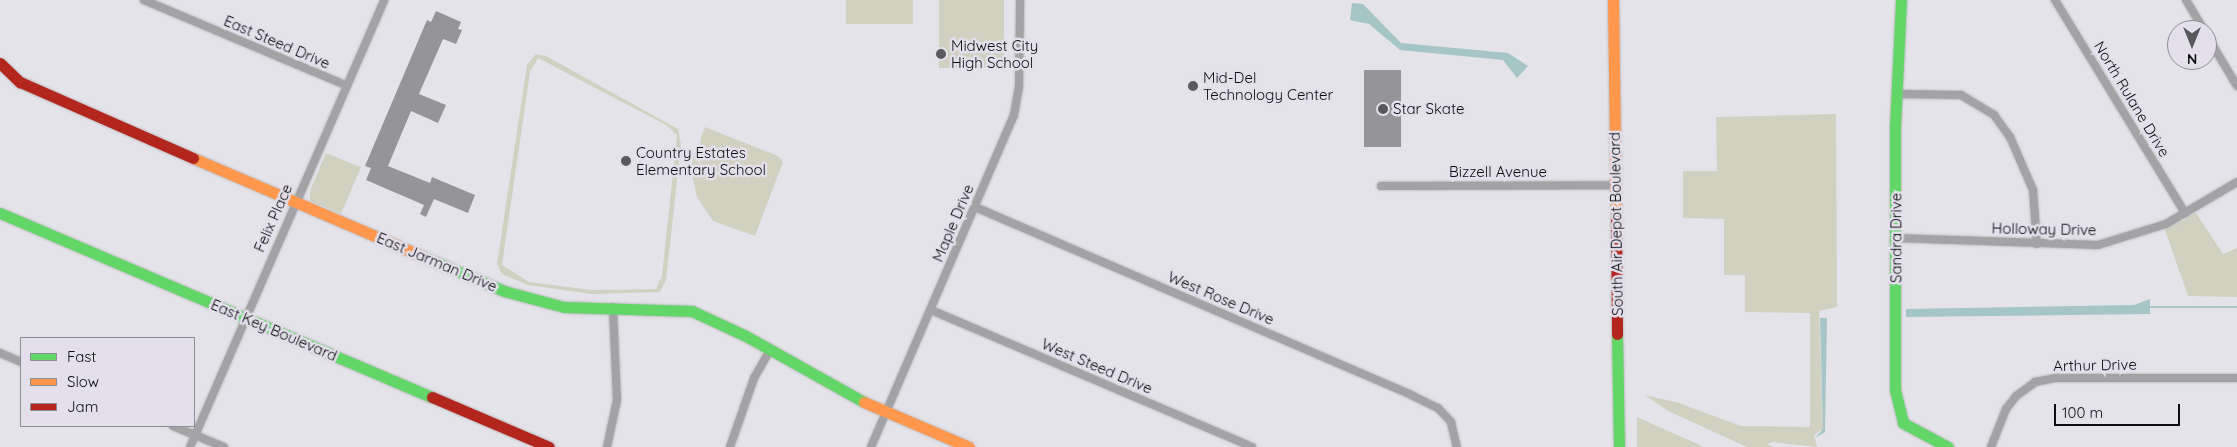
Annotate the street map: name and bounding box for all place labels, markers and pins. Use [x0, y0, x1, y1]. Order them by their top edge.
place label: Midwest City High School [951, 36, 1038, 71]
marker: Midwest City High School [935, 48, 947, 60]
place label: Mid-Del Technology Center [1203, 68, 1333, 103]
marker: Mid-Del Technology Center [1187, 80, 1199, 92]
place label: Star Skate [1393, 100, 1464, 118]
marker: Star Skate [1377, 103, 1389, 115]
place label: Country Estates Elementary School [636, 143, 766, 178]
marker: Country Estates Elementary School [620, 155, 632, 167]

